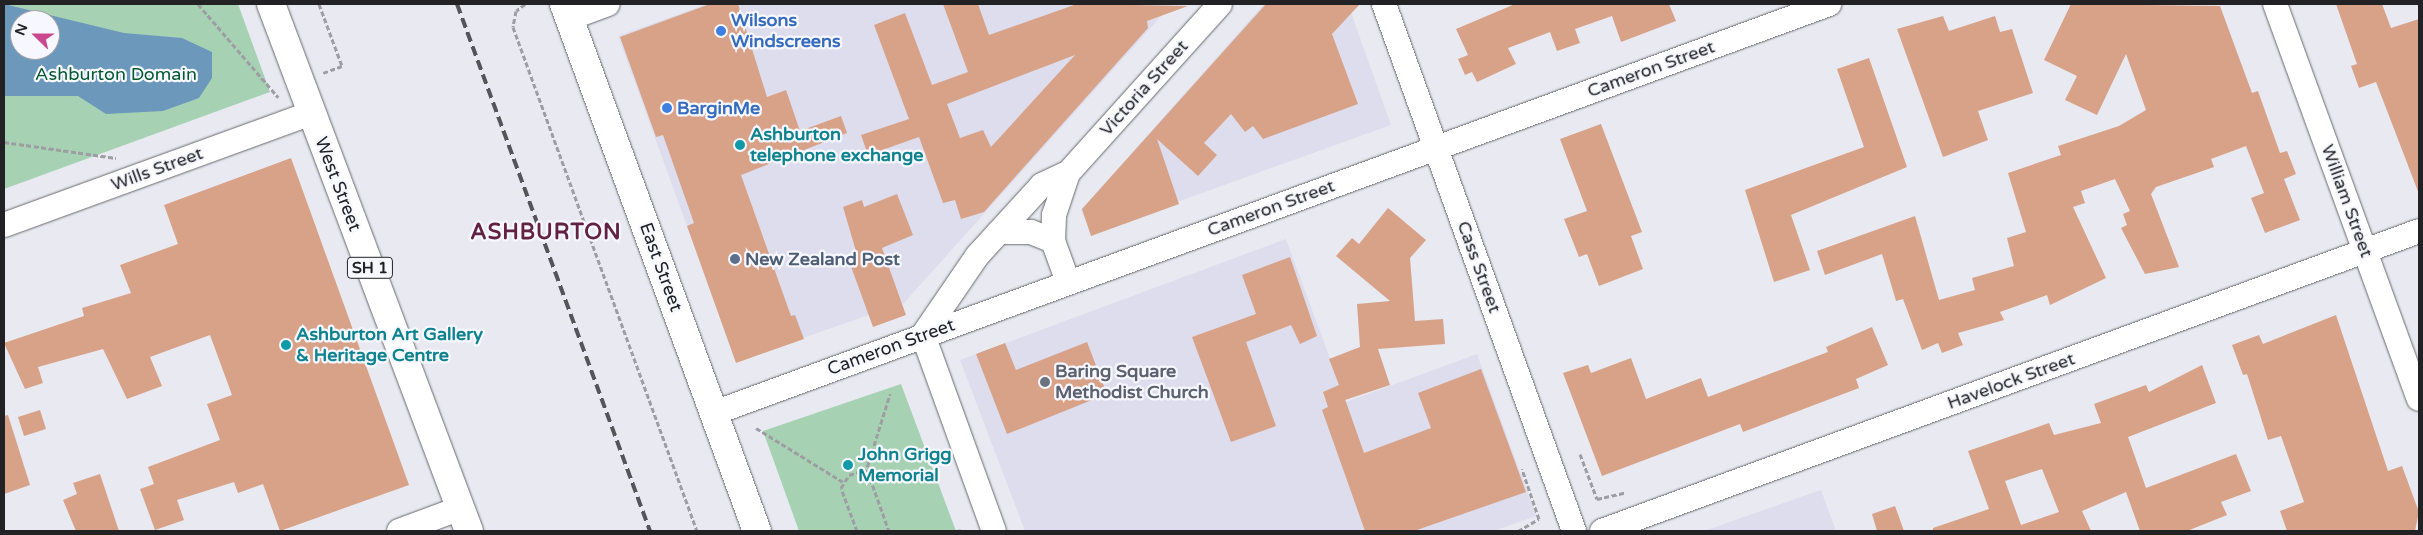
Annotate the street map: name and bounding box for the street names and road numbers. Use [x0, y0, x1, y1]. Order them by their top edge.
street label: Victoria Street [1095, 36, 1193, 140]
street label: Cameron Street [1584, 36, 1718, 102]
street label: West Street [310, 134, 366, 234]
street label: Wills Street [108, 142, 206, 196]
street label: William Street [2317, 142, 2377, 260]
street label: Cameron Street [1204, 175, 1338, 241]
street label: Cass Street [1452, 218, 1506, 316]
street label: East Street [635, 220, 687, 314]
road number: SH 1 [346, 254, 394, 282]
street label: Cameron Street [824, 314, 958, 380]
street label: Havelock Street [1944, 348, 2078, 414]

